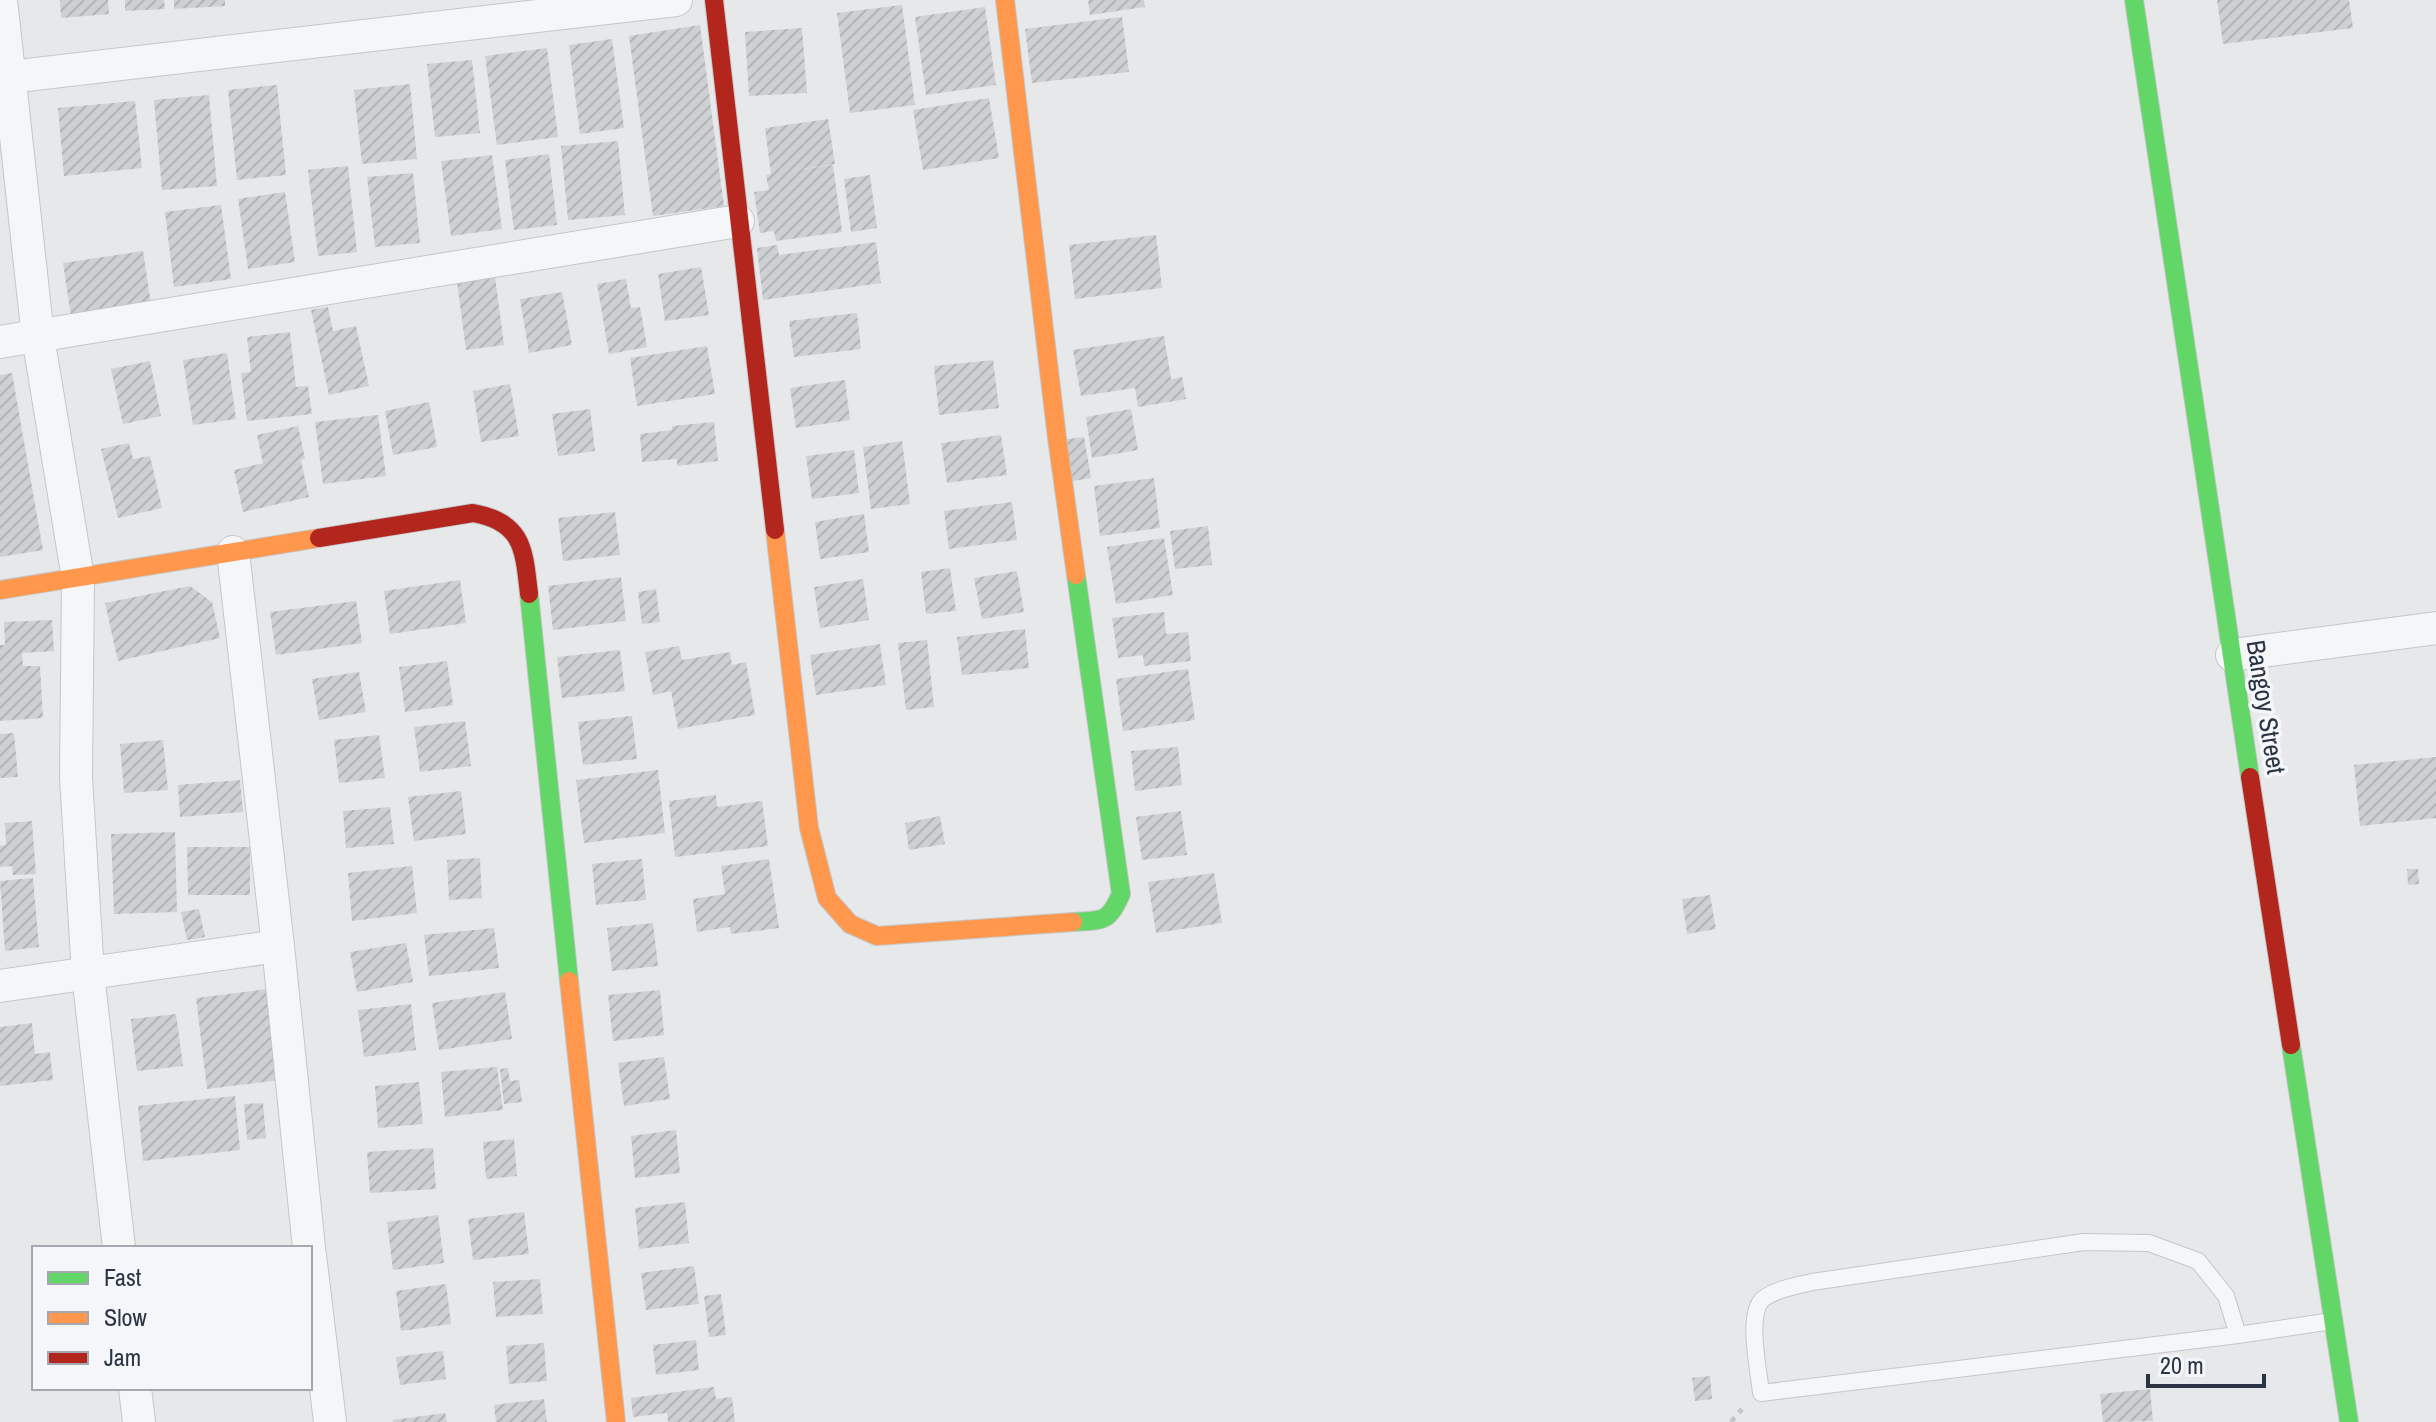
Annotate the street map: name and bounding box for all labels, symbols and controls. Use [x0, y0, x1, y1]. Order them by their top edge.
street label: Bangoy Street [2239, 637, 2294, 776]
legend [32, 1246, 312, 1390]
text: Fast [104, 1261, 142, 1293]
text: Slow [104, 1301, 147, 1333]
scale bar [2148, 1338, 2264, 1388]
text: Jam [104, 1341, 141, 1373]
text: 20 m [2160, 1349, 2204, 1381]

